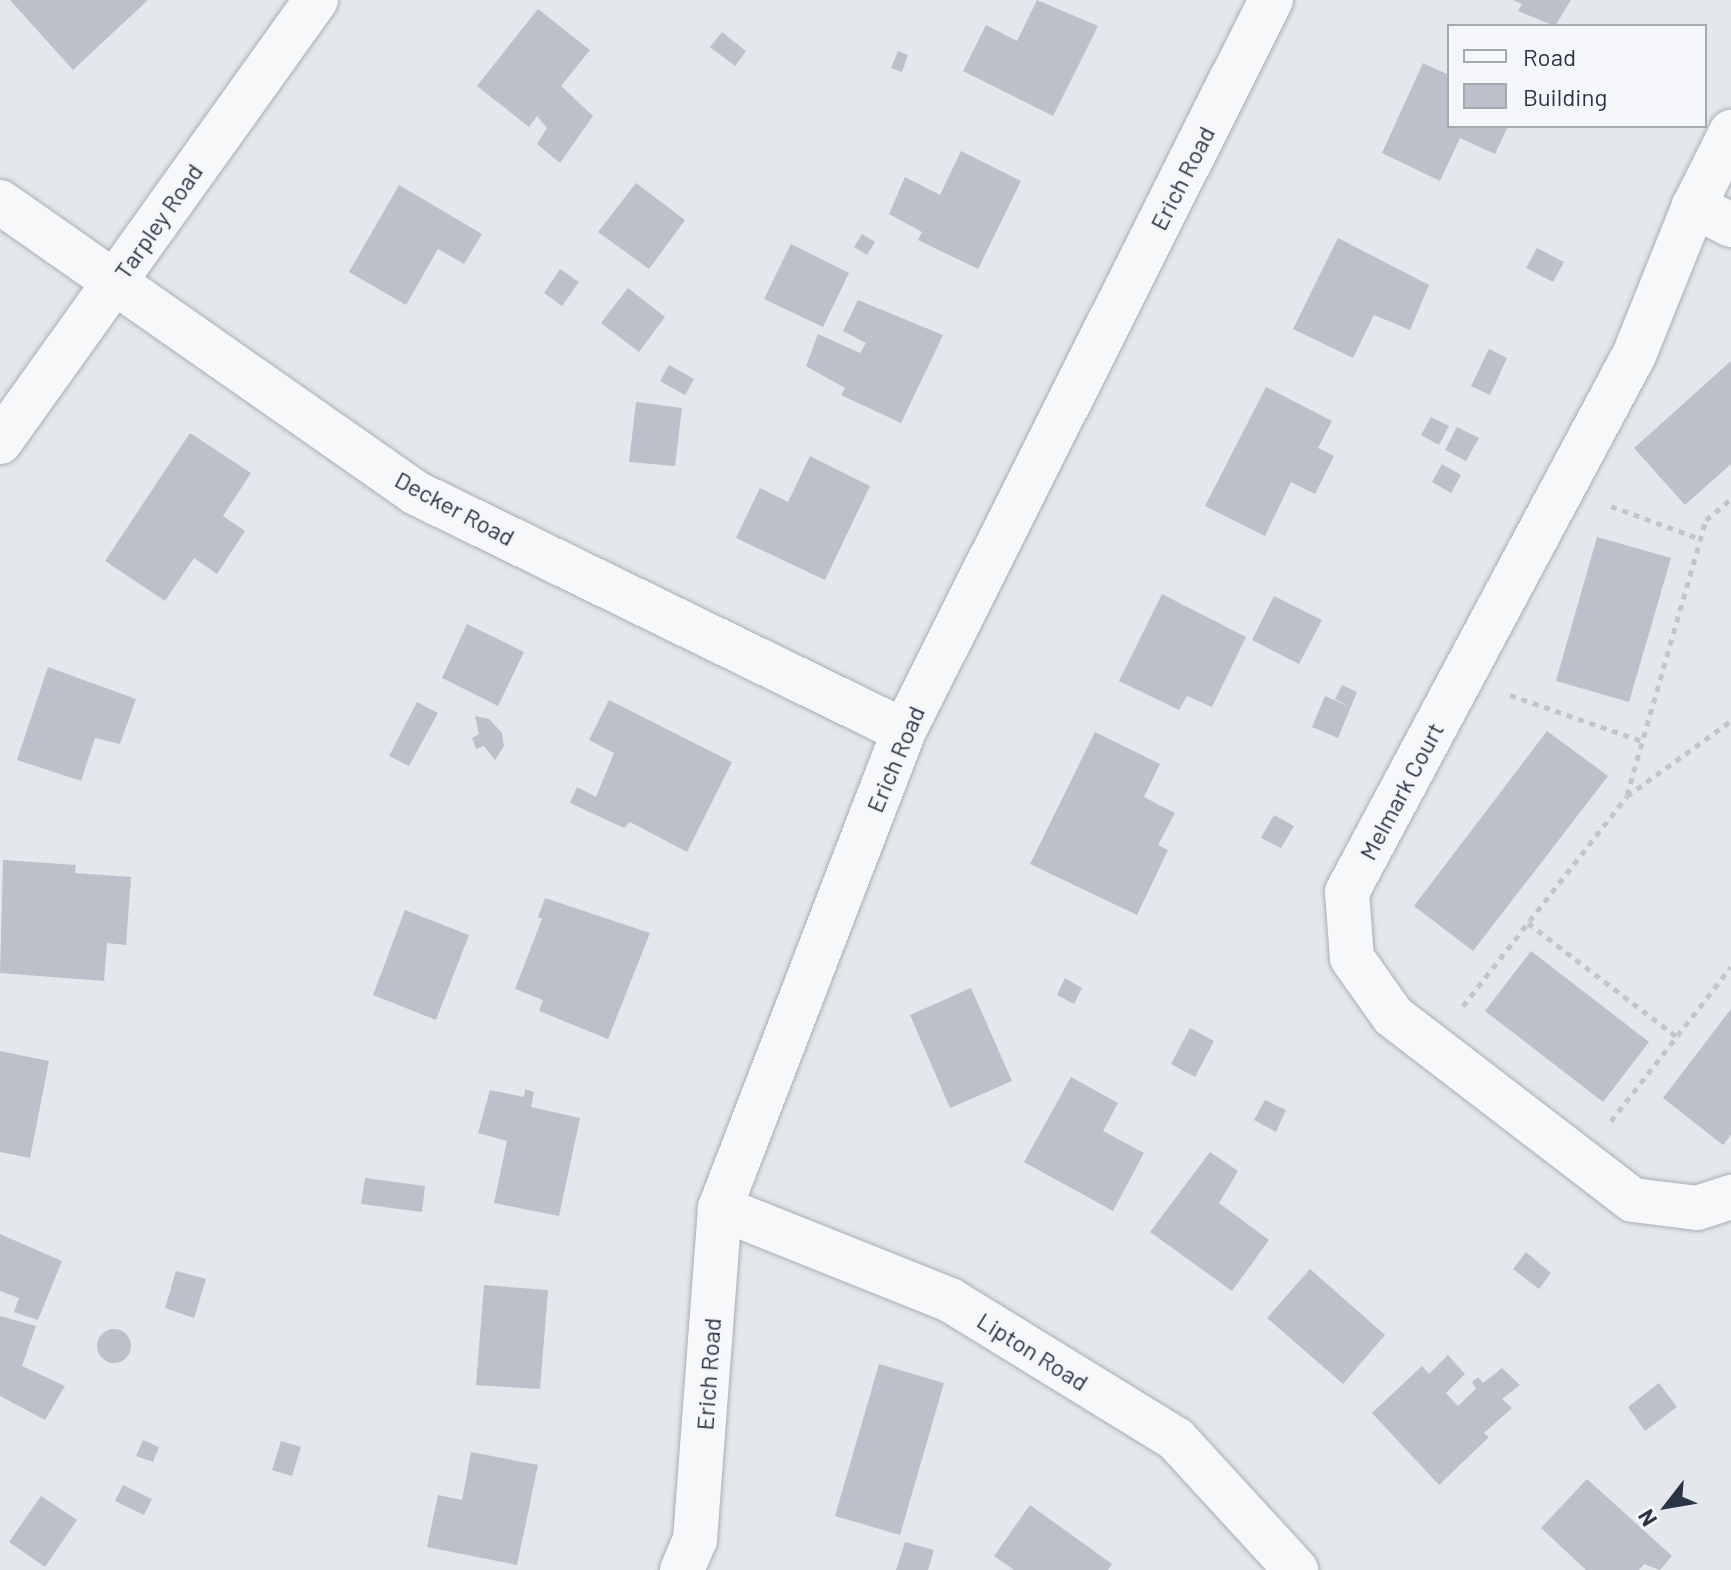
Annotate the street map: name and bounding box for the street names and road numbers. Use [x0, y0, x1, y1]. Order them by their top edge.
street label: Erich Road [1144, 121, 1220, 235]
street label: Tarpley Road [108, 158, 208, 284]
street label: Decker Road [390, 465, 520, 551]
street label: Erich Road [860, 702, 930, 816]
street label: Melmark Court [1353, 717, 1449, 865]
street label: Lipton Road [972, 1306, 1094, 1396]
street label: Erich Road [690, 1317, 726, 1431]

